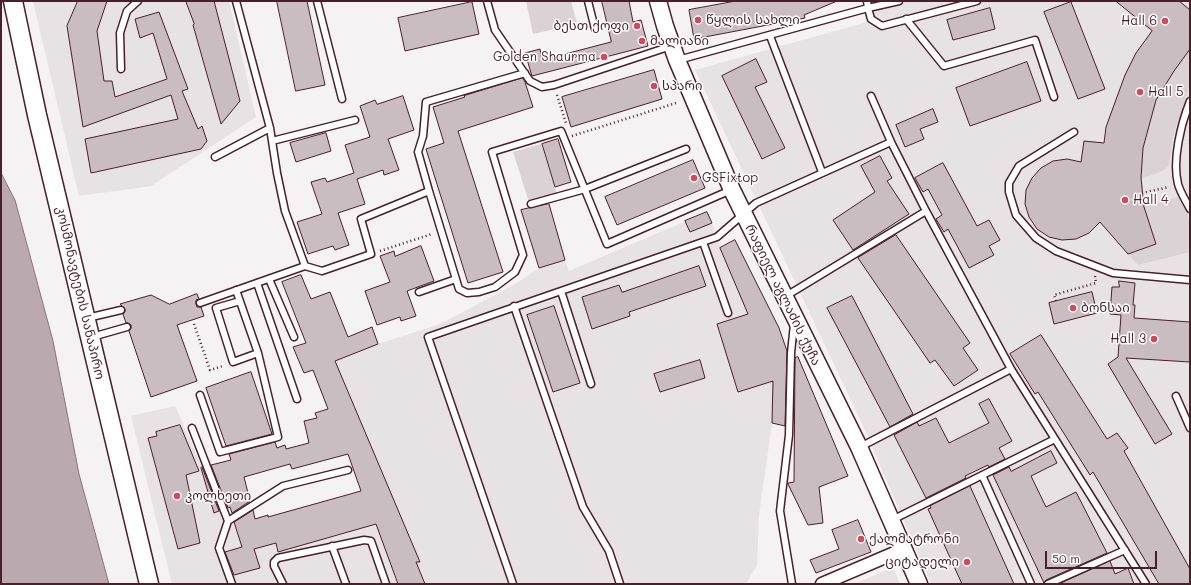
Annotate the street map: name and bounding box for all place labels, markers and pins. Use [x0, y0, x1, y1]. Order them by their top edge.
place label: წყლის სახლი [706, 12, 800, 28]
place label: Hall 6 [1121, 13, 1157, 29]
marker: წყლის სახლი [693, 15, 703, 25]
marker: Hall 6 [1160, 16, 1170, 26]
place label: ბესთ ქოფი [554, 18, 629, 34]
marker: ბესთ ქოფი [632, 21, 642, 31]
place label: მალიანი [650, 33, 709, 49]
marker: მალიანი [637, 36, 647, 46]
place label: Golden Shaurma [493, 49, 596, 65]
marker: Golden Shaurma [599, 52, 609, 62]
place label: სპარი [662, 78, 702, 94]
marker: სპარი [649, 81, 659, 91]
place label: Hall 5 [1148, 84, 1184, 100]
marker: Hall 5 [1135, 87, 1145, 97]
place label: GSFixtop [702, 170, 758, 186]
marker: GSFixtop [689, 173, 699, 183]
place label: Hall 4 [1133, 192, 1169, 208]
marker: Hall 4 [1120, 195, 1130, 205]
place label: ბონსაი [1081, 300, 1130, 316]
marker: ბონსაი [1068, 303, 1078, 313]
place label: Hall 3 [1110, 331, 1146, 347]
marker: Hall 3 [1149, 334, 1159, 344]
place label: კოლხეთი [185, 488, 251, 504]
marker: კოლხეთი [172, 491, 182, 501]
place label: ქალმატრონი [869, 531, 959, 547]
marker: ქალმატრონი [856, 534, 866, 544]
place label: ციტადელი [885, 554, 959, 570]
marker: ციტადელი [962, 557, 972, 567]

